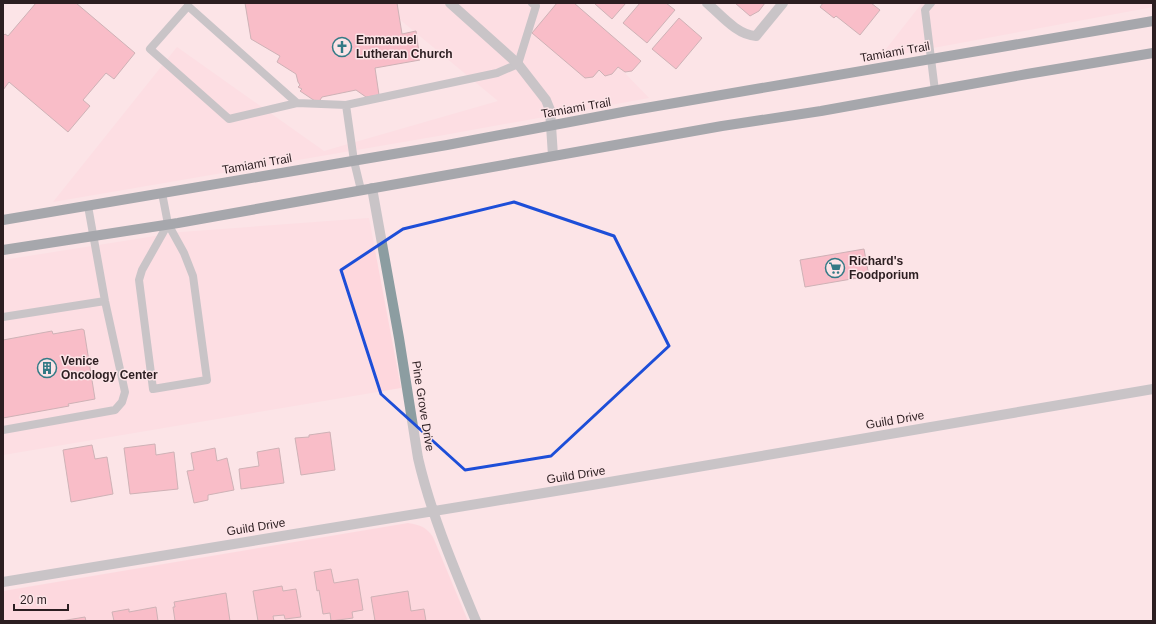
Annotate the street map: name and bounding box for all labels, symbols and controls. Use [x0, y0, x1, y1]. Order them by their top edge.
place label: Emmanuel Lutheran Church [356, 33, 453, 61]
church icon: Emmanuel Lutheran Church [331, 36, 353, 58]
street label: Tamiami Trail [859, 39, 931, 65]
street label: Tamiami Trail [540, 95, 612, 121]
street label: Tamiami Trail [221, 151, 293, 177]
place label: Richard's Foodporium [849, 254, 919, 282]
supermarket icon: Richard's Foodporium [824, 257, 846, 279]
place label: Venice Oncology Center [61, 354, 158, 382]
building icon: Venice Oncology Center [36, 357, 58, 379]
street label: Pine Grove Drive [409, 360, 437, 453]
street label: Guild Drive [865, 408, 926, 432]
street label: Guild Drive [546, 463, 607, 487]
street label: Guild Drive [226, 515, 287, 539]
scale bar [14, 586, 68, 612]
text: 20 m [20, 593, 47, 607]

